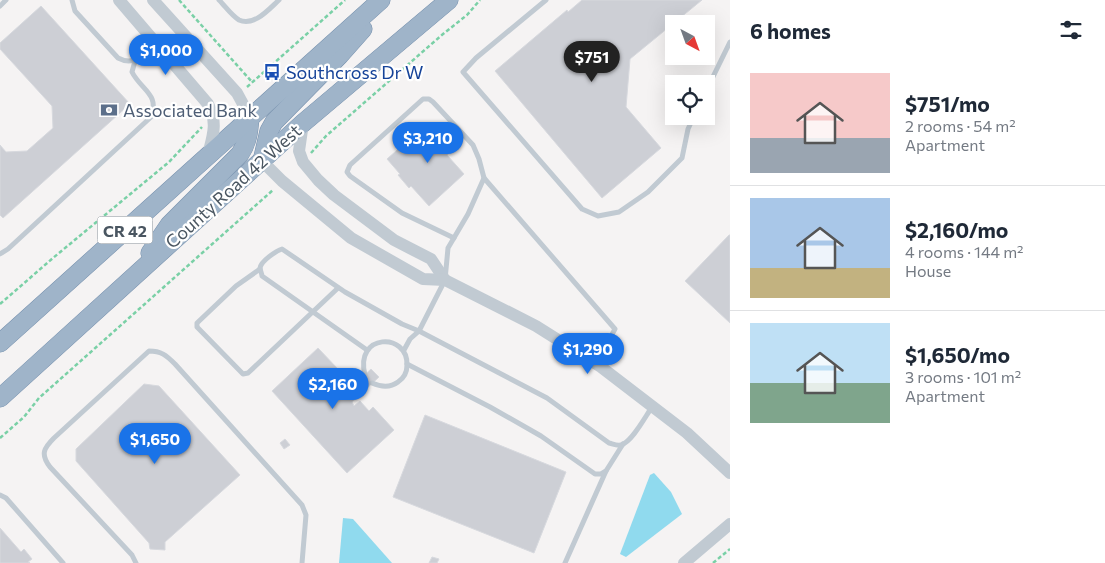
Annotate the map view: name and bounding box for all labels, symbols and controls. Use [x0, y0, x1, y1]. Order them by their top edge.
north arrow [665, 15, 715, 65]
map controls [665, 15, 715, 125]
icon: filters [1057, 16, 1085, 44]
text: 6 homes [750, 18, 831, 43]
pin: $1,000 [125, 34, 207, 76]
text: $1,000 [140, 40, 192, 59]
pin: $751 [562, 41, 622, 83]
text: $751 [575, 47, 609, 66]
place label: Southcross Dr W [286, 61, 423, 83]
bus stop icon: Southcross Dr W [262, 62, 282, 82]
button: locate [665, 75, 715, 125]
text: $751/mo [905, 91, 990, 116]
icon: home [790, 93, 850, 153]
place label: Associated Bank [123, 99, 257, 121]
bank icon: Associated Bank [99, 100, 119, 120]
text: 2 rooms · 54 m² [905, 116, 1016, 135]
street label: County Road 42 West [161, 119, 305, 253]
pin: $3,210 [387, 121, 469, 164]
text: $3,210 [403, 128, 453, 147]
text: Apartment [905, 135, 985, 154]
road number: CR 42 [98, 216, 152, 244]
text: $2,160/mo [905, 217, 1008, 242]
icon: home [790, 218, 850, 278]
text: 4 rooms · 144 m² [905, 242, 1024, 261]
text: House [905, 261, 951, 280]
pin: $1,290 [547, 332, 629, 375]
text: $1,290 [563, 339, 613, 358]
text: $1,650/mo [905, 342, 1010, 367]
icon: home [790, 343, 850, 403]
text: 3 rooms · 101 m² [905, 367, 1021, 386]
pin: $2,160 [292, 368, 374, 410]
text: $2,160 [309, 374, 357, 393]
text: Apartment [905, 386, 985, 405]
pin: $1,650 [114, 422, 196, 465]
text: $1,650 [130, 429, 180, 448]

